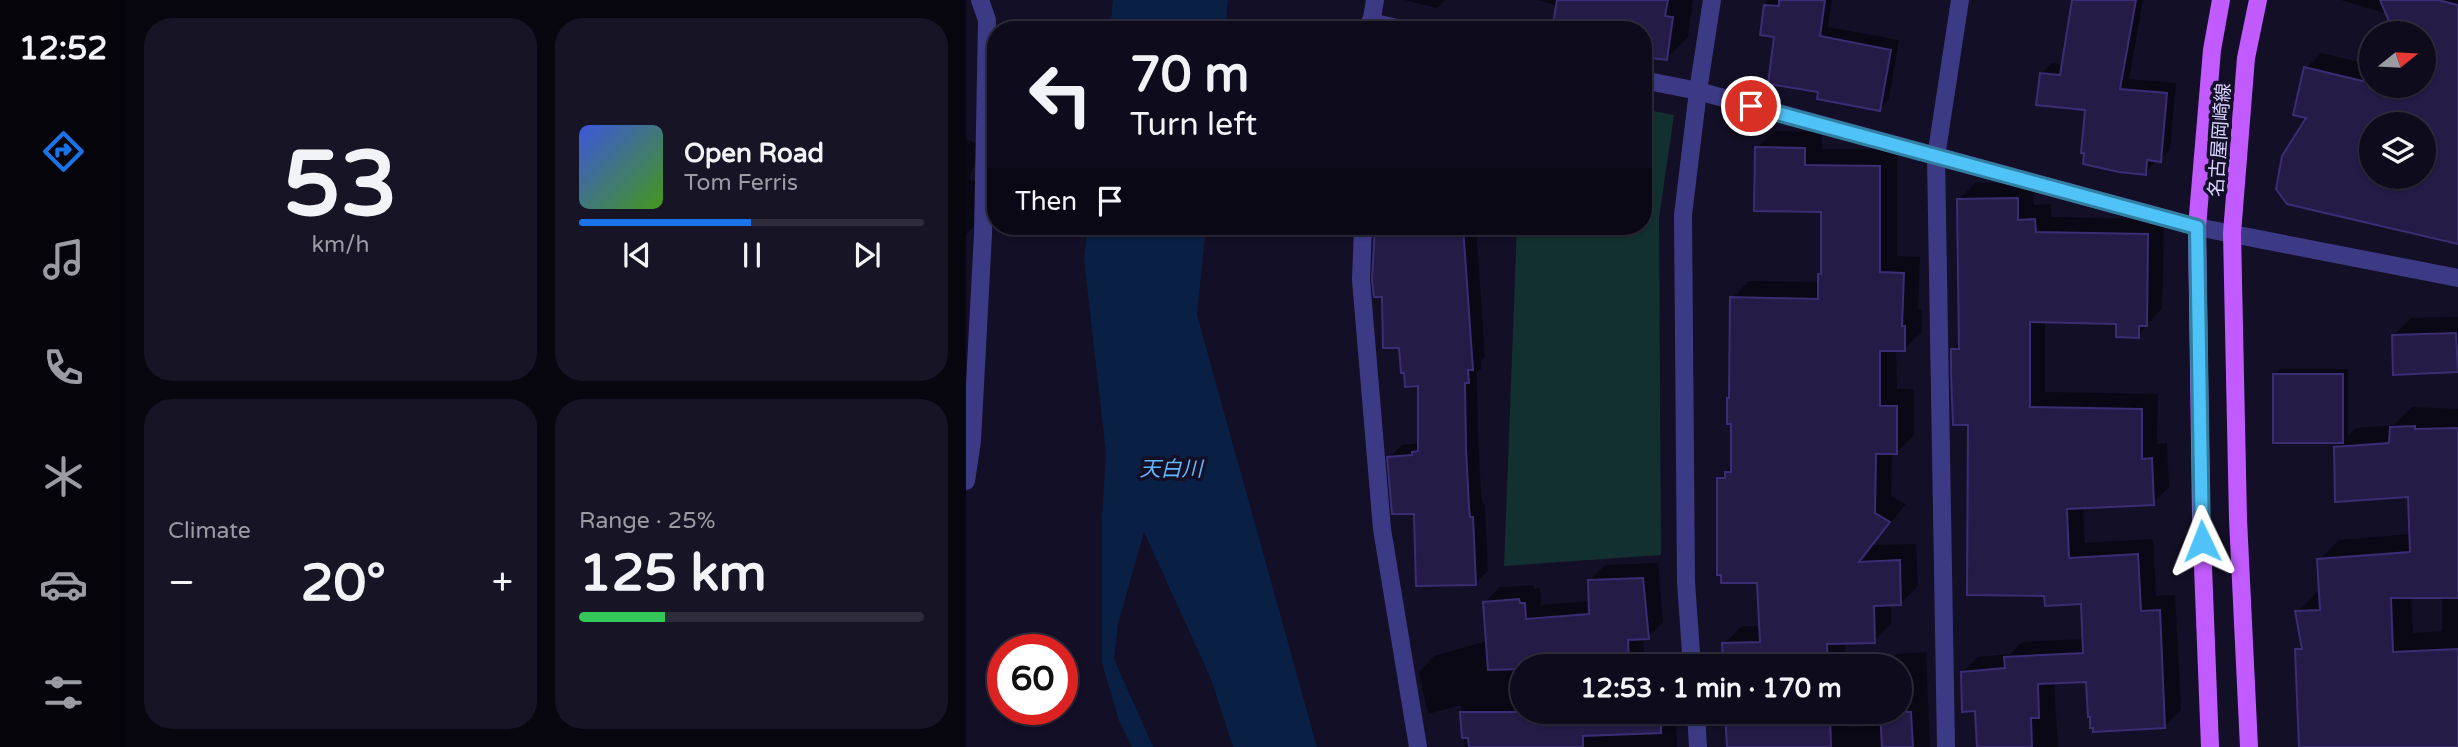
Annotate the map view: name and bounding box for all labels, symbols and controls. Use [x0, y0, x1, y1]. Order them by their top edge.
north arrow [2359, 21, 2436, 98]
map controls [2359, 21, 2436, 189]
text: 12:52 [19, 30, 107, 68]
text: 70 m [1130, 46, 1249, 105]
icon: left [1015, 49, 1106, 140]
pin [1721, 76, 1781, 136]
street label: 名古屋岡崎線 [2205, 82, 2235, 198]
icon: arrive [1732, 87, 1770, 125]
text: Turn left [1130, 106, 1257, 144]
button: layers [2359, 112, 2436, 189]
icon: directions [39, 127, 88, 176]
text: 53 [283, 130, 398, 240]
text: Open Road [684, 138, 824, 169]
text: Tom Ferris [684, 169, 798, 197]
icon: arrive [1091, 182, 1129, 220]
text: Then [1015, 186, 1077, 217]
text: km/h [312, 231, 369, 259]
icon: music [39, 235, 88, 284]
icon: previous [618, 236, 656, 274]
icon: pause [733, 236, 771, 274]
icon: next [848, 236, 886, 274]
icon: phone [39, 343, 88, 392]
icon: climate [39, 452, 88, 501]
water label: 天白川 [1140, 457, 1204, 482]
position arrow [2165, 504, 2239, 578]
text: Range · 25% [579, 507, 715, 535]
text: Climate [168, 517, 251, 545]
text: 125 km [579, 542, 767, 605]
text: 20° [301, 552, 386, 615]
icon: car [39, 560, 88, 609]
text: − [168, 560, 195, 606]
text: + [492, 560, 513, 606]
speed limit sign: 60 [987, 634, 1078, 725]
icon: filters [39, 668, 88, 717]
text: 12:53 · 1 min · 170 m [1580, 673, 1842, 704]

